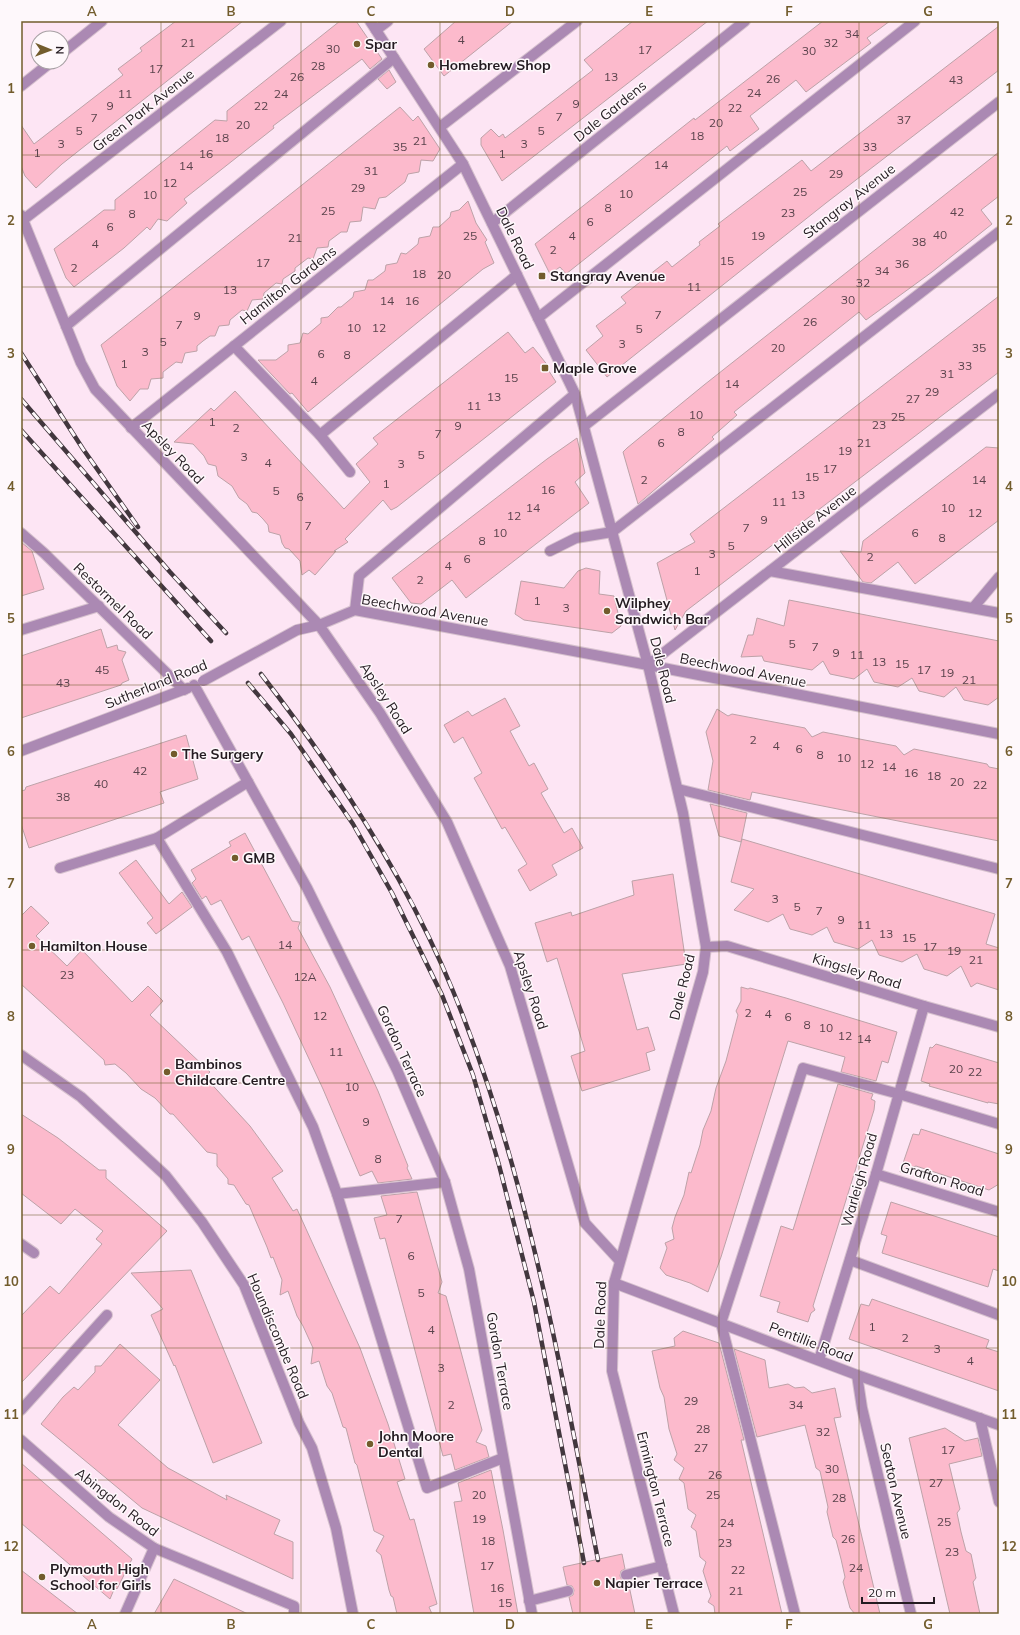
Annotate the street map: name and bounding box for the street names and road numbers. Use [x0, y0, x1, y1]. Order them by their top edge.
street label: Green Park Avenue [89, 65, 197, 155]
street label: Dale Gardens [570, 76, 650, 146]
street label: Stangray Avenue [799, 159, 899, 243]
street label: Dale Road [492, 204, 538, 272]
street label: Hamilton Gardens [236, 242, 340, 328]
street label: Apsley Road [138, 416, 208, 488]
street label: Hillside Avenue [770, 481, 860, 557]
street label: Restormel Road [70, 559, 156, 643]
street label: Beechwood Avenue [360, 590, 490, 630]
street label: Dale Road [646, 635, 680, 705]
street label: Beechwood Avenue [678, 649, 808, 691]
street label: Sutherland Road [102, 655, 210, 713]
street label: Apsley Road [356, 659, 416, 737]
street label: Apsley Road [510, 948, 552, 1032]
street label: Kingsley Road [810, 949, 904, 993]
street label: Dale Road [665, 952, 699, 1022]
street label: Gordon Terrace [373, 1002, 431, 1100]
street label: Warleigh Road [837, 1131, 881, 1229]
street label: Grafton Road [898, 1158, 986, 1200]
street label: Houndiscombe Road [243, 1270, 313, 1402]
street label: Dale Road [590, 1281, 610, 1349]
street label: Gordon Terrace [483, 1311, 517, 1411]
street label: Pentillie Road [766, 1318, 856, 1366]
street label: Ermington Terrace [633, 1429, 679, 1549]
street label: Seaton Avenue [876, 1441, 916, 1541]
street label: Abingdon Road [72, 1464, 162, 1540]

